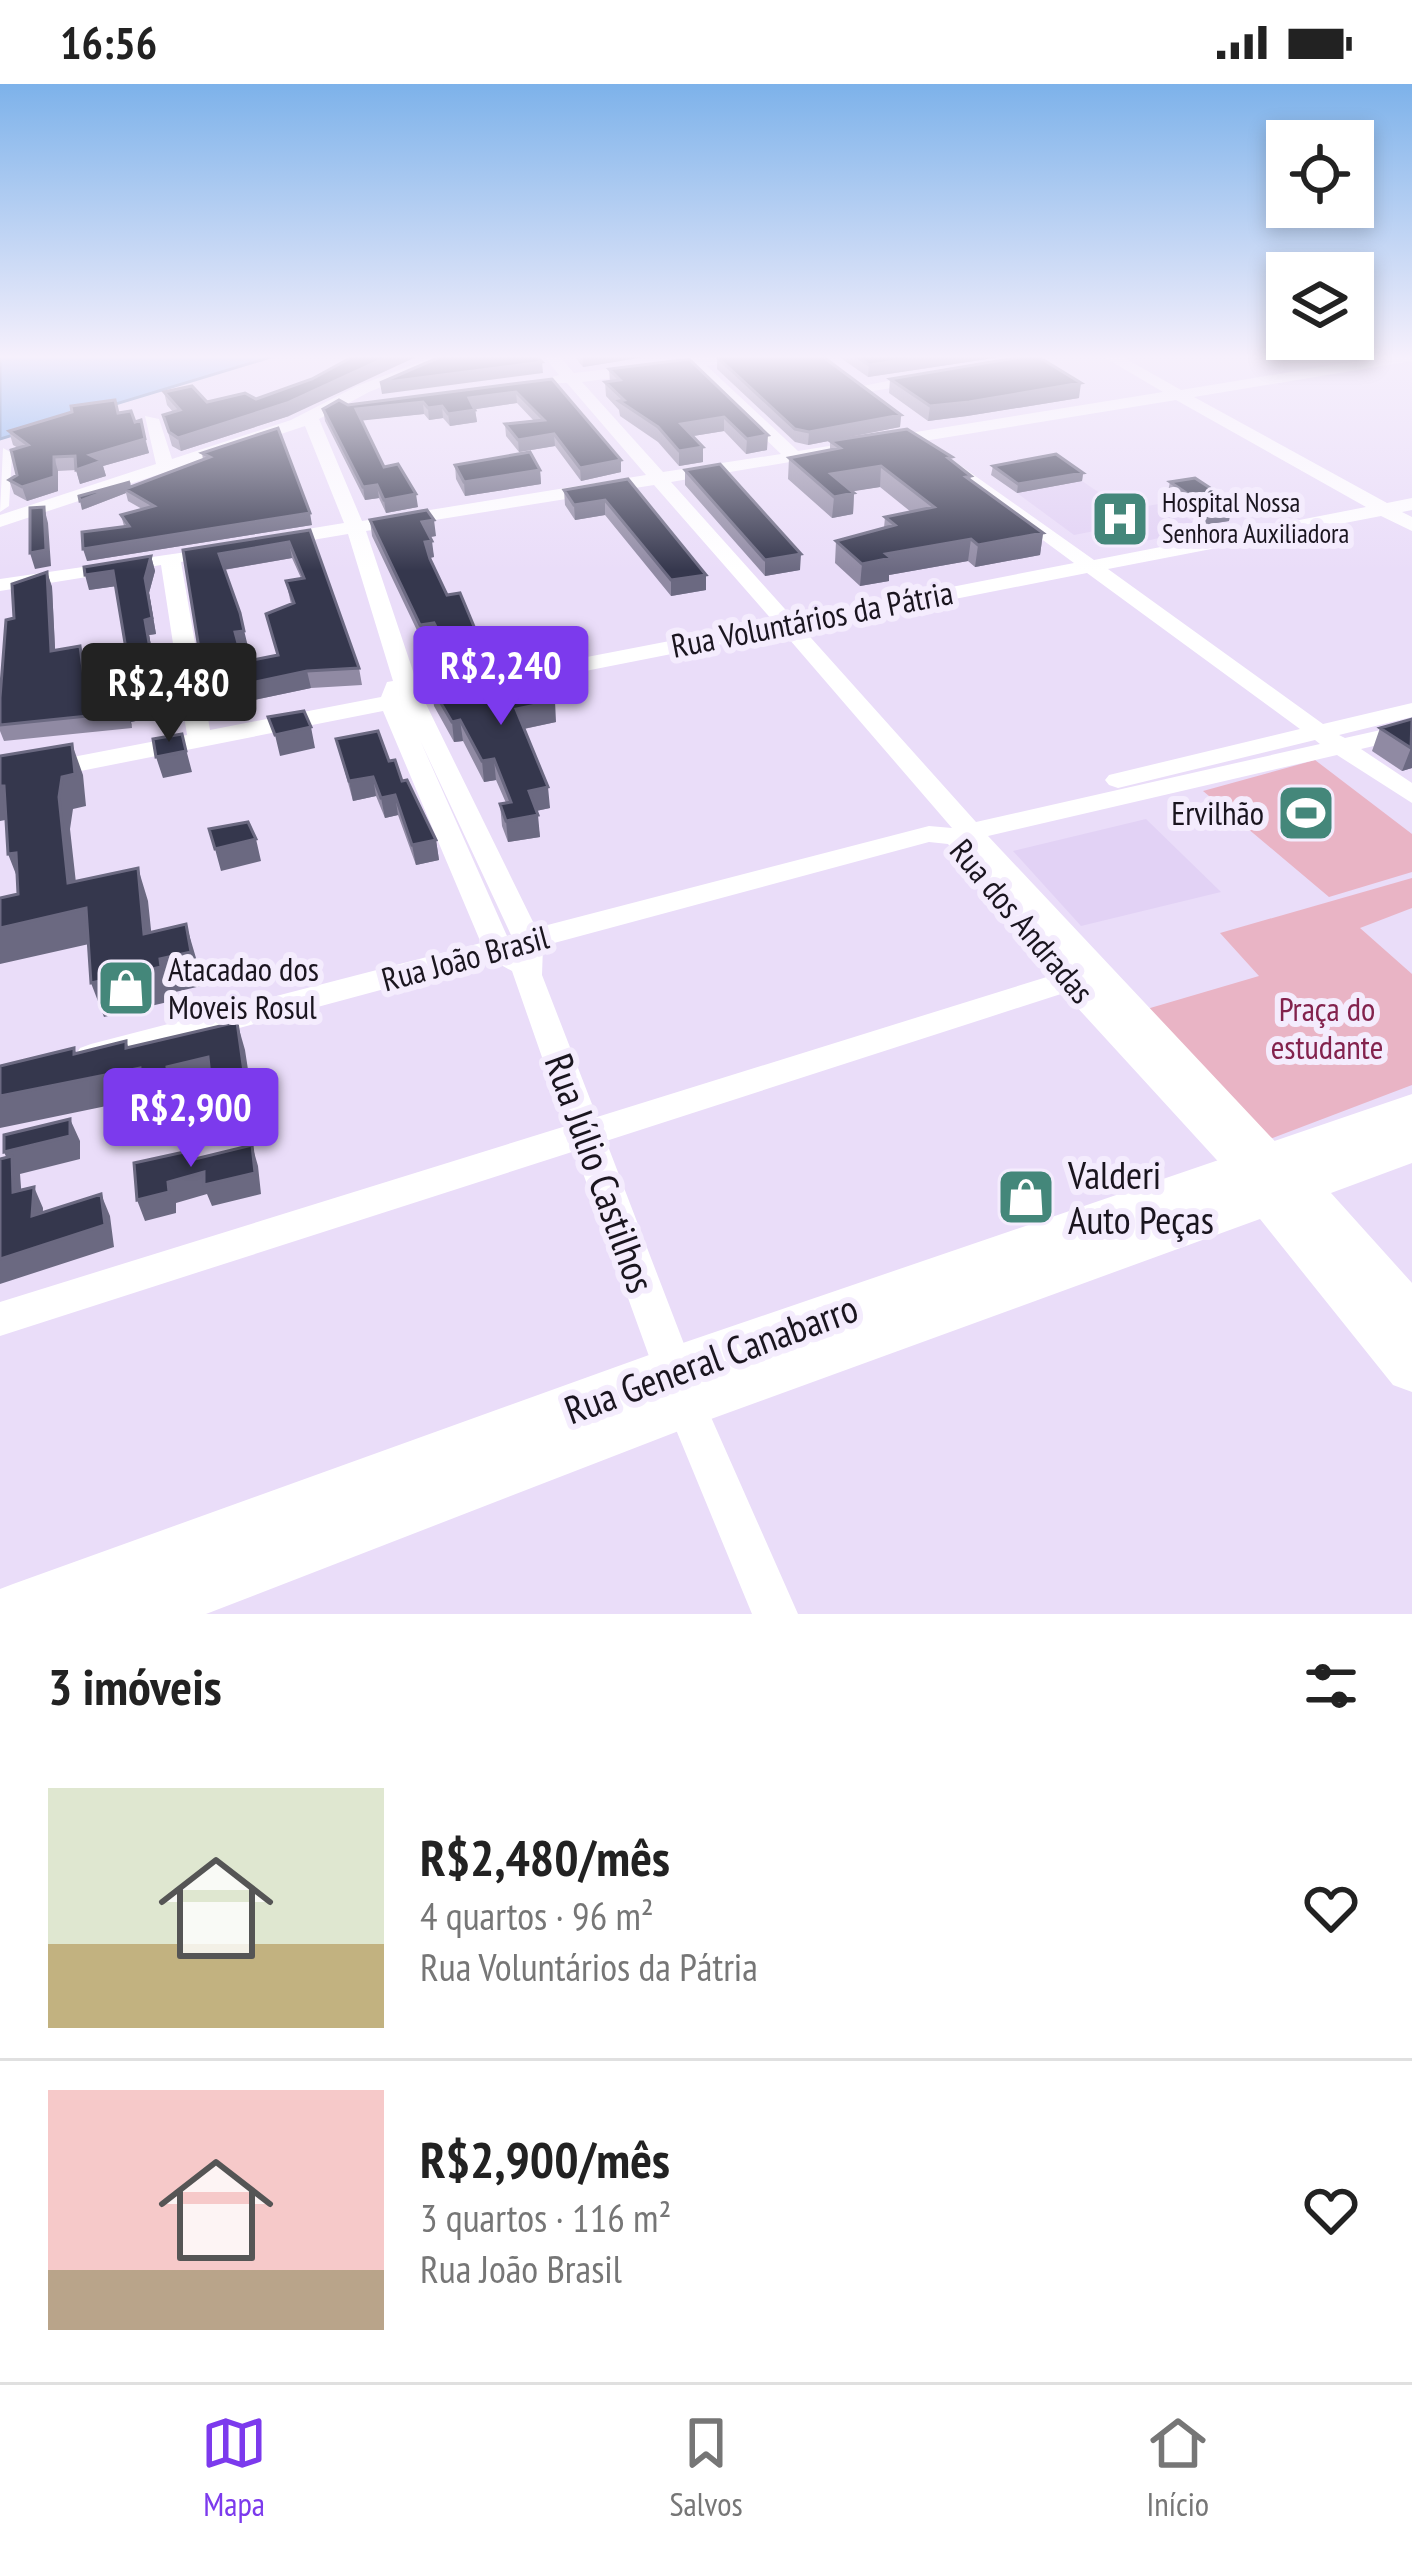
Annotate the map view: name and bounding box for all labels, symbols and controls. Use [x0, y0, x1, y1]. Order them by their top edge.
text: 16:56 [60, 13, 157, 71]
map controls [1266, 120, 1374, 360]
button: locate [1266, 120, 1374, 228]
button: layers [1266, 252, 1374, 360]
place label: Hospital Nossa Senhora Auxiliadora [1162, 485, 1349, 550]
hospital icon: Hospital Nossa Senhora Auxiliadora [1089, 488, 1151, 550]
street label: Rua Voluntários da Pátria [667, 570, 956, 667]
pin: R$2,240 [390, 626, 612, 728]
text: R$2,240 [440, 639, 562, 690]
pin: R$2,480 [58, 643, 280, 745]
text: R$2,480 [108, 656, 230, 707]
sports icon: Ervilhão [1275, 782, 1337, 844]
place label: Ervilhão [1171, 791, 1264, 834]
street label: Rua dos Andradas [941, 830, 1104, 1012]
street label: Rua João Brasil [377, 915, 553, 1000]
place label: Atacadao dos Moveis Rosul [168, 947, 319, 1028]
shop icon: Atacadao dos Moveis Rosul [95, 957, 157, 1019]
park label: Praça do estudante [1271, 987, 1383, 1068]
street label: Rua Júlio Castilhos [534, 1047, 667, 1299]
pin: R$2,900 [80, 1068, 302, 1170]
text: R$2,900 [130, 1081, 252, 1132]
place label: Valderi Auto Peças [1067, 1149, 1214, 1245]
shop icon: Valderi Auto Peças [995, 1166, 1057, 1228]
street label: Rua General Canabarro [557, 1282, 864, 1435]
text: 3 imóveis [48, 1653, 222, 1719]
icon: filters [1298, 1653, 1364, 1719]
text: R$2,480/mês [420, 1824, 670, 1890]
icon: home [144, 1836, 288, 1980]
icon: heart [1298, 1875, 1364, 1941]
text: 4 quartos · 96 m² [420, 1890, 654, 1941]
text: Rua Voluntários da Pátria [420, 1941, 758, 1992]
text: R$2,900/mês [420, 2126, 670, 2192]
icon: home [144, 2138, 288, 2282]
icon: heart [1298, 2177, 1364, 2243]
text: 3 quartos · 116 m² [420, 2192, 671, 2243]
text: Rua João Brasil [420, 2243, 622, 2294]
tab: Mapa [201, 2410, 267, 2525]
tab: Salvos [669, 2410, 743, 2525]
tab: Início [1145, 2410, 1211, 2525]

